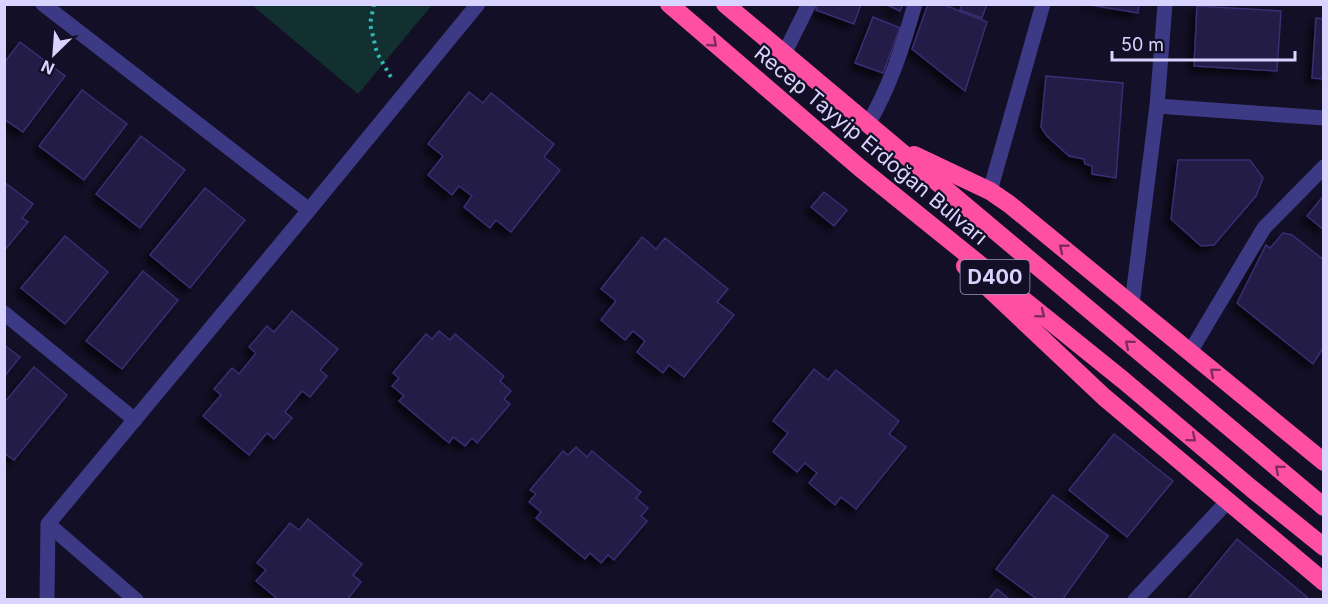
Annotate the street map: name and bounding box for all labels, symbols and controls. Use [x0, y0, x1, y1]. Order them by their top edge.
north arrow [24, 24, 84, 84]
scale bar [1112, 24, 1295, 62]
text: 50 m [1121, 34, 1164, 55]
one-way arrow [706, 35, 717, 46]
street label: Recep Tayyip Erdoğan Bulvarı [750, 40, 992, 250]
text: N [38, 56, 57, 79]
one-way arrow [1059, 244, 1070, 255]
road number: D400 [960, 260, 1030, 294]
one-way arrow [1035, 307, 1046, 318]
one-way arrow [1125, 340, 1136, 351]
one-way arrow [1210, 368, 1221, 379]
one-way arrow [1185, 431, 1196, 442]
one-way arrow [1275, 466, 1286, 477]

